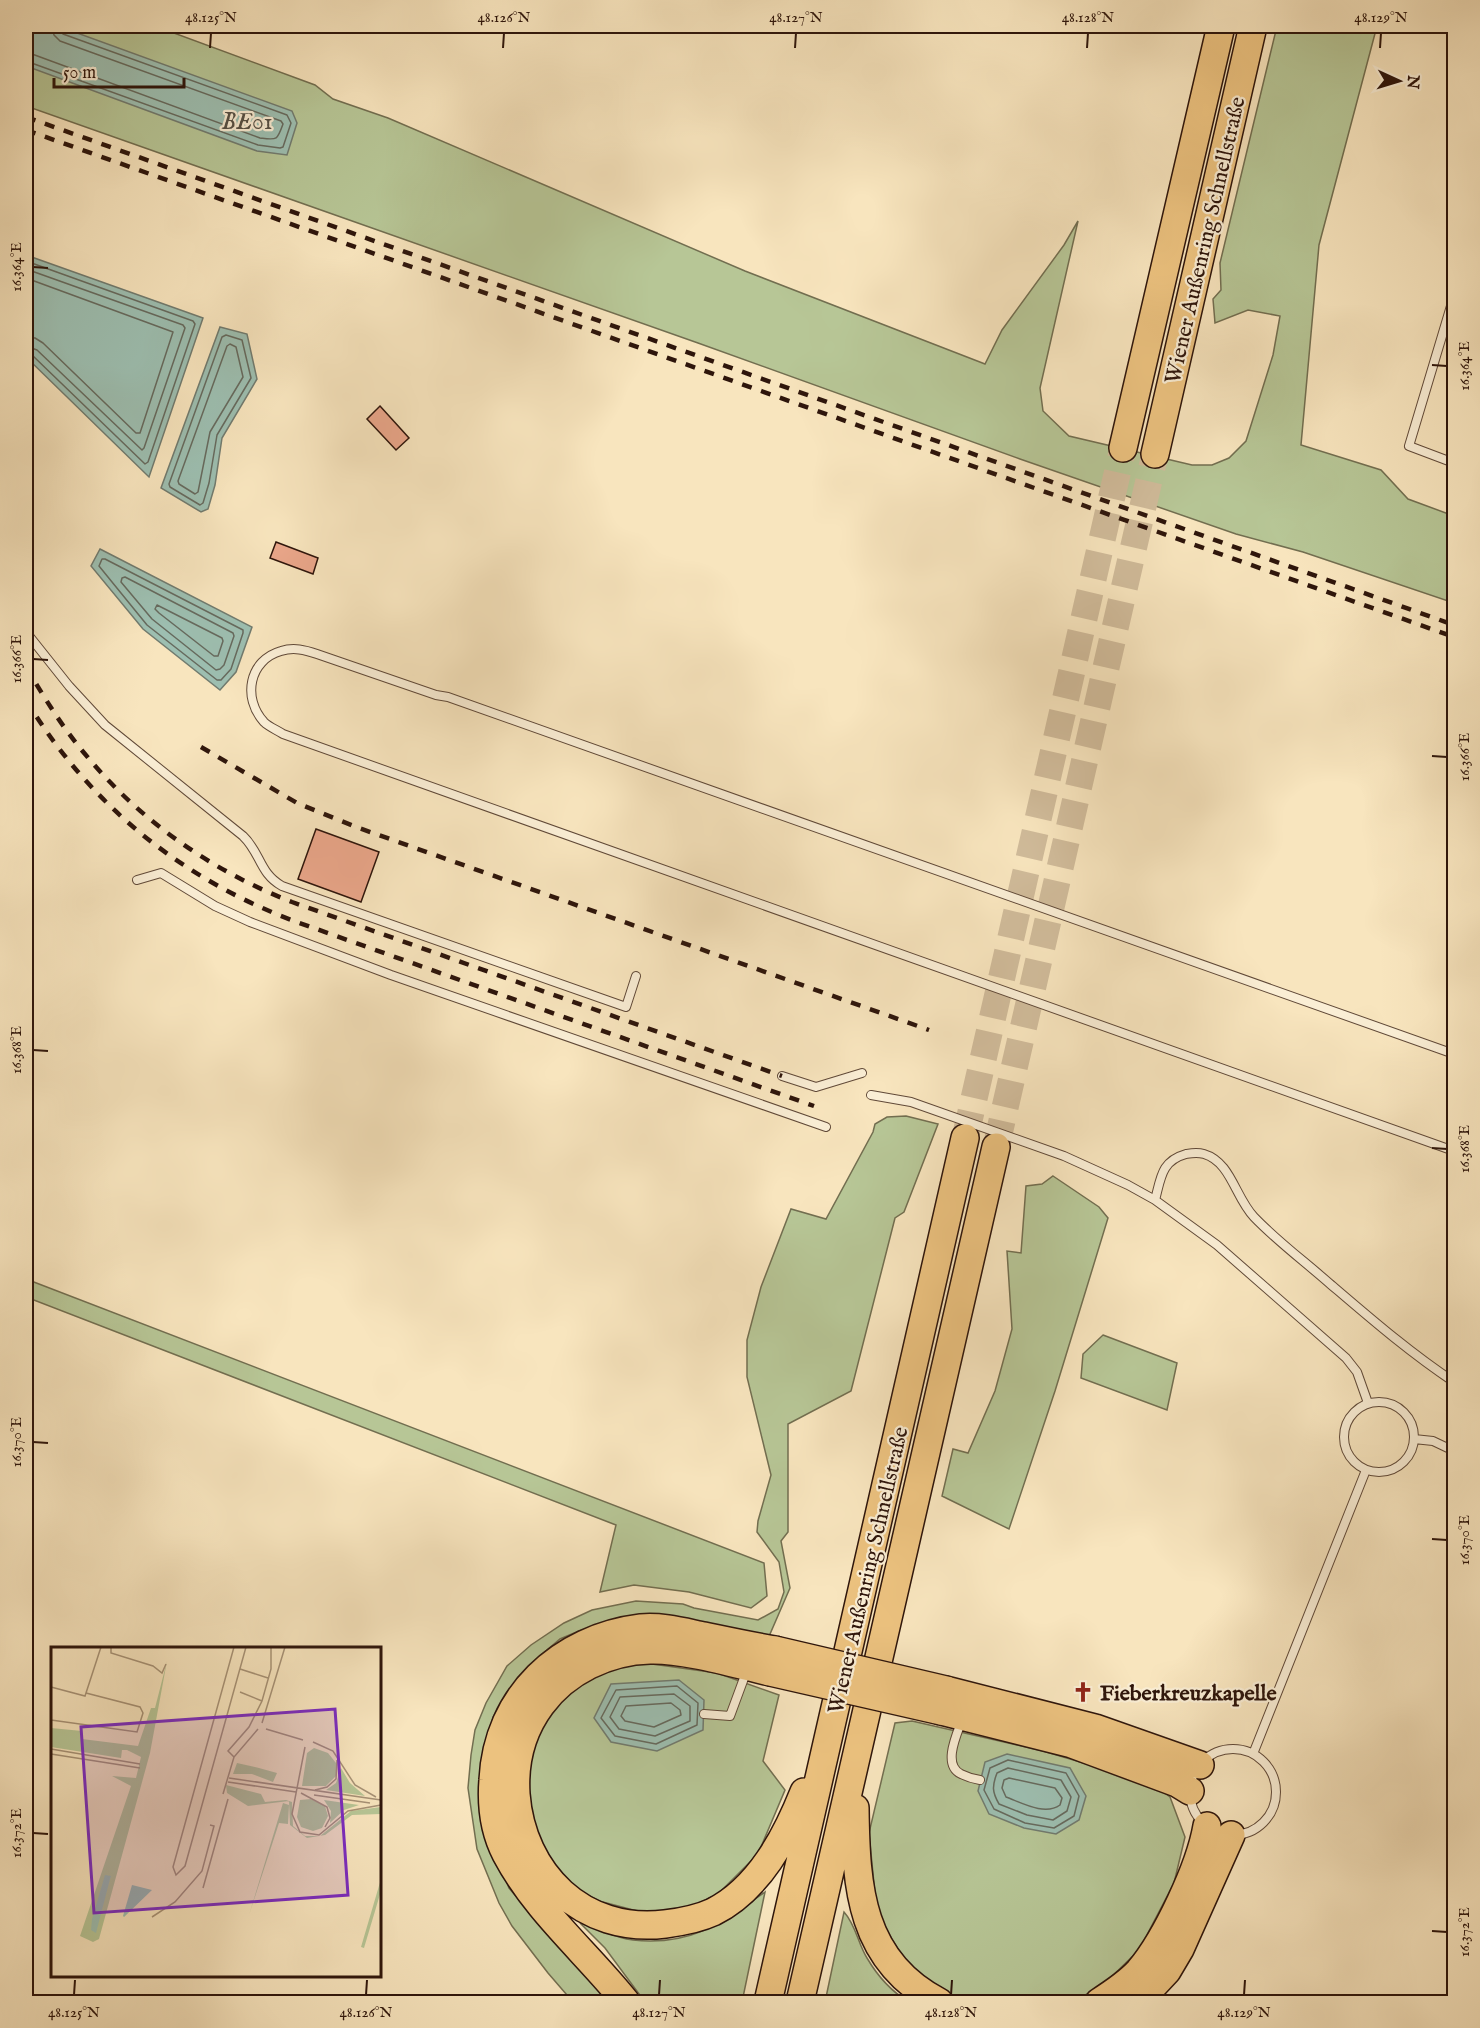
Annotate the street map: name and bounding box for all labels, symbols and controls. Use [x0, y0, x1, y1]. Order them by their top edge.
text: 48.125°N [185, 8, 237, 27]
text: 48.126°N [477, 8, 531, 27]
text: 48.127°N [769, 8, 823, 27]
text: 48.128°N [1062, 8, 1114, 27]
text: 48.129°N [1354, 8, 1408, 27]
scale bar [54, 51, 184, 89]
north arrow [1369, 51, 1429, 111]
text: 50 m [63, 62, 96, 85]
text: N [1401, 73, 1422, 90]
street label: Wiener Außenring Schnellstraße [1159, 94, 1253, 387]
water label: BE01 [221, 107, 273, 138]
text: 16.364°E [7, 242, 26, 292]
text: 16.364°E [1455, 341, 1474, 391]
text: 16.366°E [7, 635, 26, 683]
text: 16.366°E [1455, 733, 1474, 781]
text: 16.368°E [7, 1026, 26, 1074]
text: 16.368°E [1455, 1125, 1474, 1173]
text: 16.370°E [7, 1417, 26, 1467]
street label: Wiener Außenring Schnellstraße [822, 1424, 916, 1717]
text: 16.370°E [1455, 1515, 1474, 1565]
inset map [51, 1647, 381, 1977]
church icon: Fieberkreuzkapelle [1071, 1680, 1095, 1704]
place label: Fieberkreuzkapelle [1100, 1680, 1277, 1708]
text: 16.372°E [7, 1808, 26, 1858]
text: 16.372°E [1455, 1907, 1474, 1957]
text: 48.125°N [48, 2003, 100, 2022]
text: 48.126°N [339, 2003, 393, 2022]
text: 48.127°N [632, 2003, 686, 2022]
text: 48.128°N [925, 2003, 977, 2022]
text: 48.129°N [1217, 2003, 1271, 2022]

